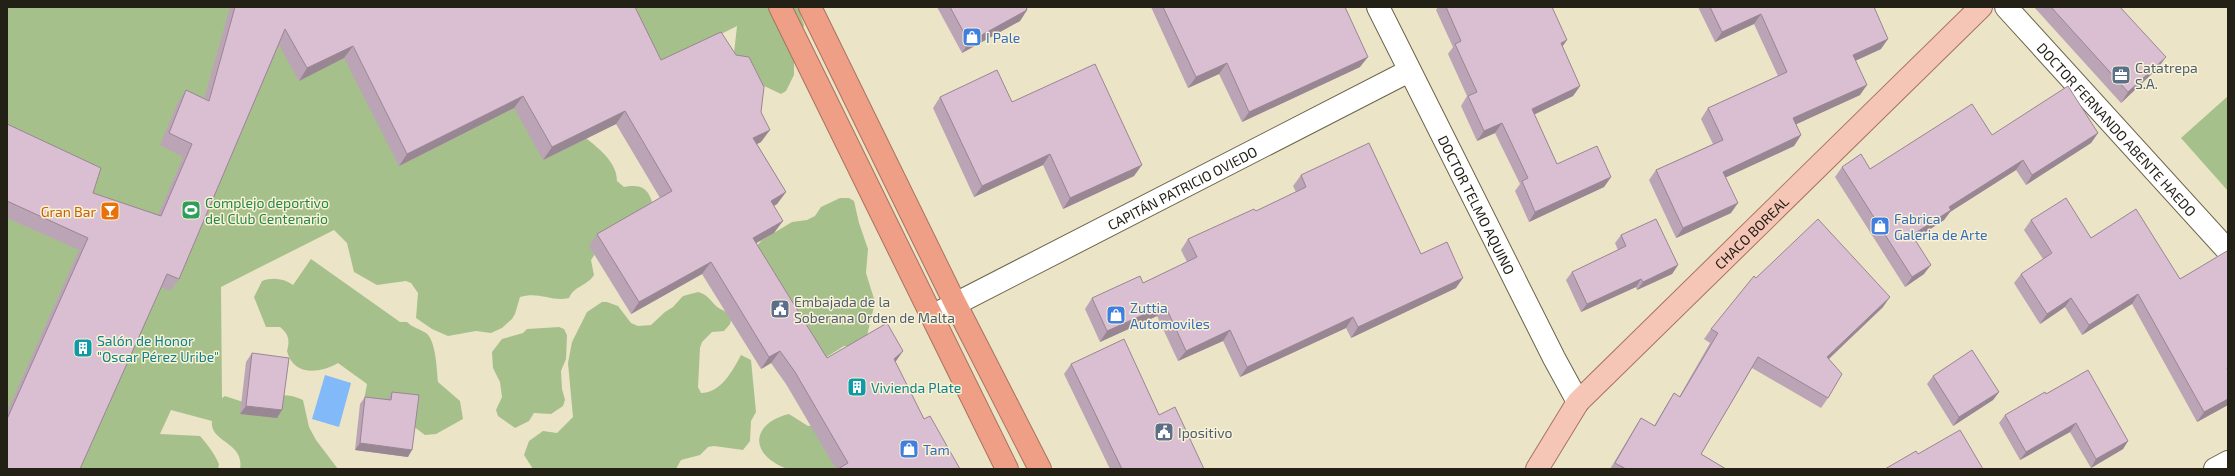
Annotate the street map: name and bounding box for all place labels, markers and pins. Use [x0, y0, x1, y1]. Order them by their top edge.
shop icon: I Pale [961, 26, 983, 48]
place label: I Pale [986, 29, 1020, 46]
place label: Catatrepa S.A. [2135, 59, 2198, 92]
office icon: Catatrepa S.A. [2110, 64, 2132, 86]
place label: Complejo deportivo del Club Centenario [205, 194, 329, 227]
sports icon: Complejo deportivo del Club Centenario [180, 199, 202, 221]
bar icon: Gran Bar [99, 200, 121, 222]
place label: Gran Bar [41, 203, 96, 220]
place label: Fabrica Galeria de Arte [1894, 210, 1988, 243]
shop icon: Fabrica Galeria de Arte [1869, 215, 1891, 237]
place label: Embajada de la Soberana Orden de Malta [794, 293, 955, 326]
public building icon: Embajada de la Soberana Orden de Malta [769, 298, 791, 320]
place label: Zuttia Automoviles [1130, 299, 1210, 332]
shop icon: Zuttia Automoviles [1105, 304, 1127, 326]
place label: Salón de Honor "Oscar Pérez Uribe" [97, 332, 219, 365]
building icon: Salón de Honor "Oscar Pérez Uribe" [72, 337, 94, 359]
building icon: Vivienda Plate [846, 376, 868, 398]
place label: Vivienda Plate [871, 379, 961, 396]
public building icon: Ipositivo [1153, 421, 1175, 443]
place label: Ipositivo [1178, 424, 1232, 441]
shop icon: Tam [898, 438, 920, 460]
place label: Tam [923, 441, 950, 458]

